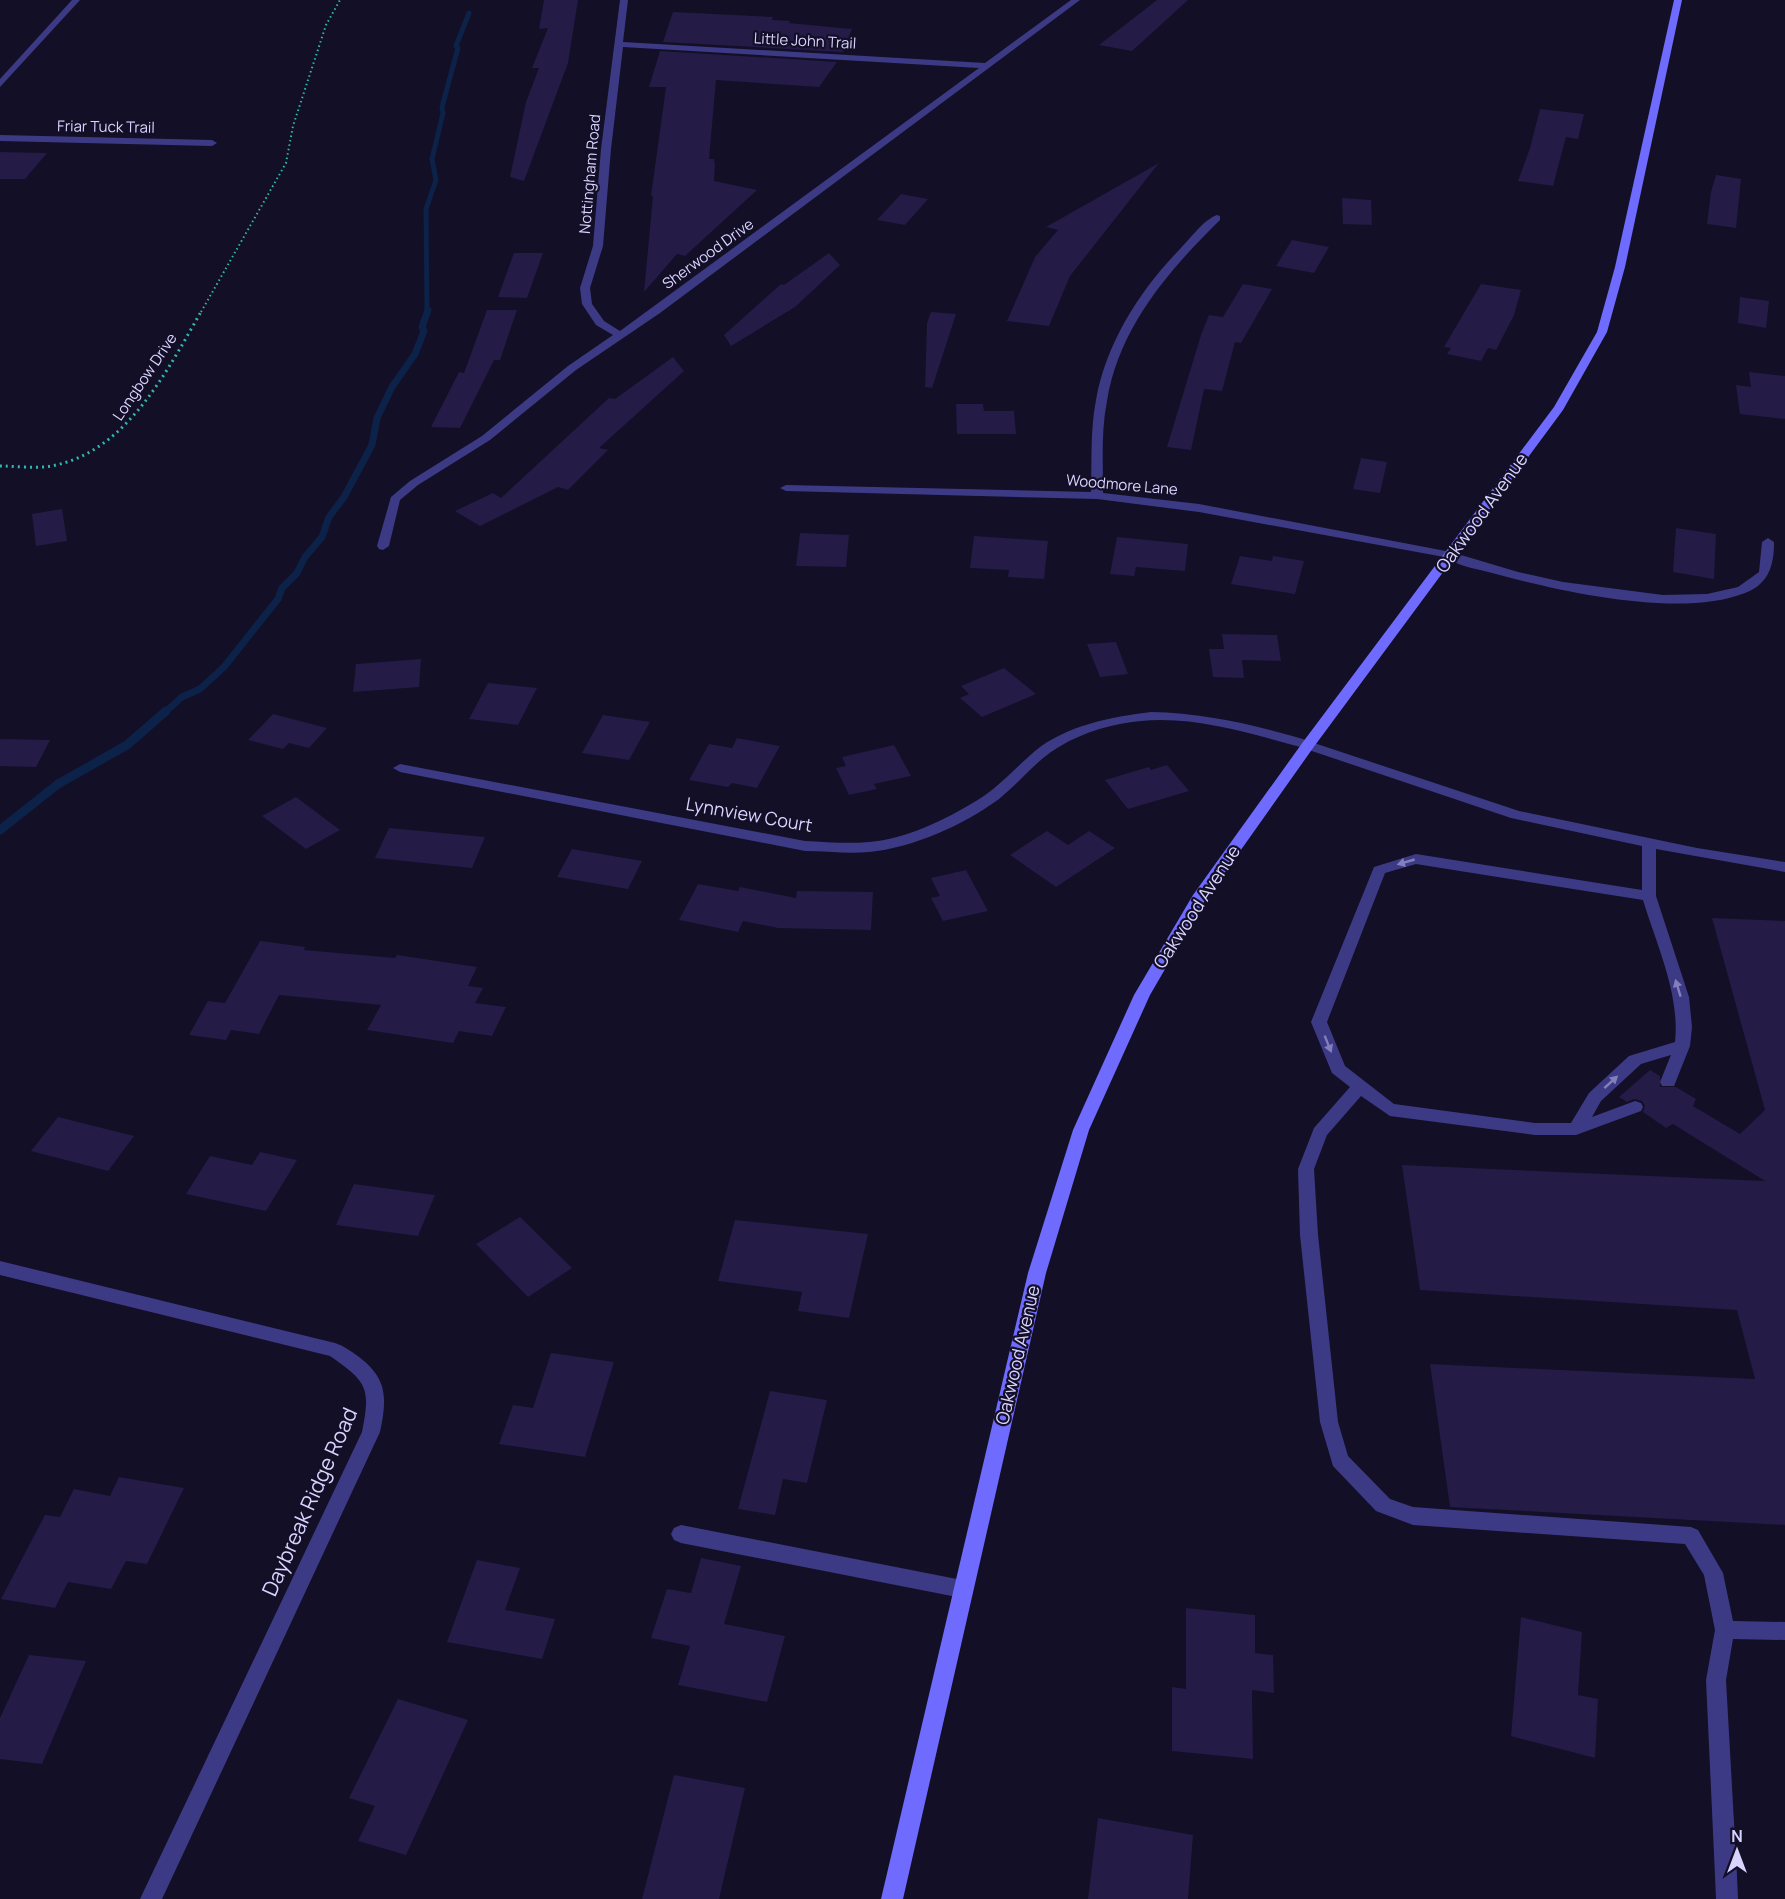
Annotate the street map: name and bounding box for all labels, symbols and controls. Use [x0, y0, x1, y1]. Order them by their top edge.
street label: Little John Trail [753, 27, 857, 54]
street label: Nottingham Road [574, 113, 605, 235]
street label: Friar Tuck Trail [57, 115, 155, 138]
street label: Sherwood Drive [658, 213, 758, 294]
street label: Longbow Drive [108, 329, 182, 425]
street label: Oakwood Avenue [1430, 448, 1533, 577]
street label: Woodmore Lane [1065, 469, 1179, 500]
street label: Lynnview Court [684, 791, 814, 837]
street label: Oakwood Avenue [1147, 840, 1245, 973]
one-way arrow [1397, 858, 1415, 867]
one-way arrow [1673, 979, 1682, 997]
one-way arrow [1324, 1035, 1333, 1053]
one-way arrow [1603, 1075, 1618, 1089]
street label: Oakwood Avenue [989, 1283, 1045, 1427]
street label: Daybreak Ridge Road [255, 1403, 363, 1600]
north arrow [1707, 1821, 1767, 1881]
text: N [1731, 1825, 1743, 1847]

